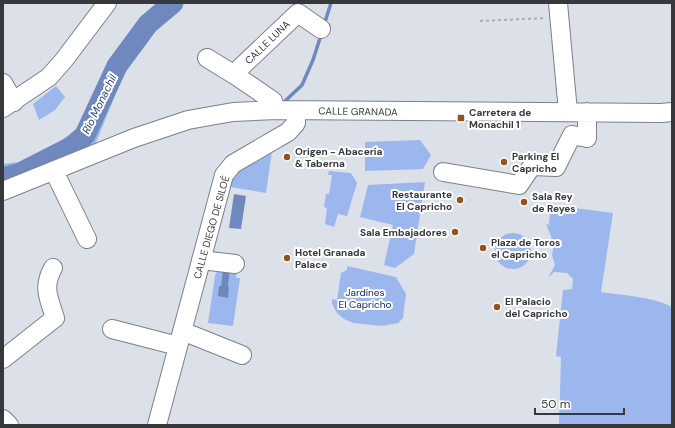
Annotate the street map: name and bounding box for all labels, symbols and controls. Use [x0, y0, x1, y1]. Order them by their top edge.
street label: CALLE LUNA [242, 17, 293, 67]
water label: Río Monachil [79, 71, 120, 136]
street label: CALLE GRANADA [318, 104, 398, 119]
place label: Carretera de Monachil 1 [469, 106, 531, 131]
marker: Carretera de Monachil 1 [456, 113, 466, 123]
place label: Origen - Abacería & Taberna [295, 145, 382, 170]
place label: Parking El Capricho [512, 150, 560, 175]
marker: Origen - Abacería & Taberna [282, 152, 292, 162]
marker: Parking El Capricho [499, 157, 509, 167]
street label: CALLE DIEGO DE SILOÉ [191, 174, 233, 280]
place label: Restaurante El Capricho [392, 188, 452, 213]
place label: Sala Rey de Reyes [532, 190, 576, 215]
marker: Restaurante El Capricho [455, 195, 465, 205]
marker: Sala Rey de Reyes [519, 197, 529, 207]
place label: Sala Embajadores [360, 226, 447, 239]
marker: Sala Embajadores [450, 227, 460, 237]
place label: Plaza de Toros el Capricho [491, 236, 560, 261]
marker: Plaza de Toros el Capricho [478, 243, 488, 253]
place label: Hotel Granada Palace [295, 246, 366, 271]
marker: Hotel Granada Palace [282, 253, 292, 263]
park label: Jardínes El Capricho [339, 286, 392, 311]
place label: El Palacio del Capricho [505, 295, 568, 320]
marker: El Palacio del Capricho [492, 302, 502, 312]
scale bar [535, 390, 624, 416]
text: 50 m [541, 396, 570, 412]

